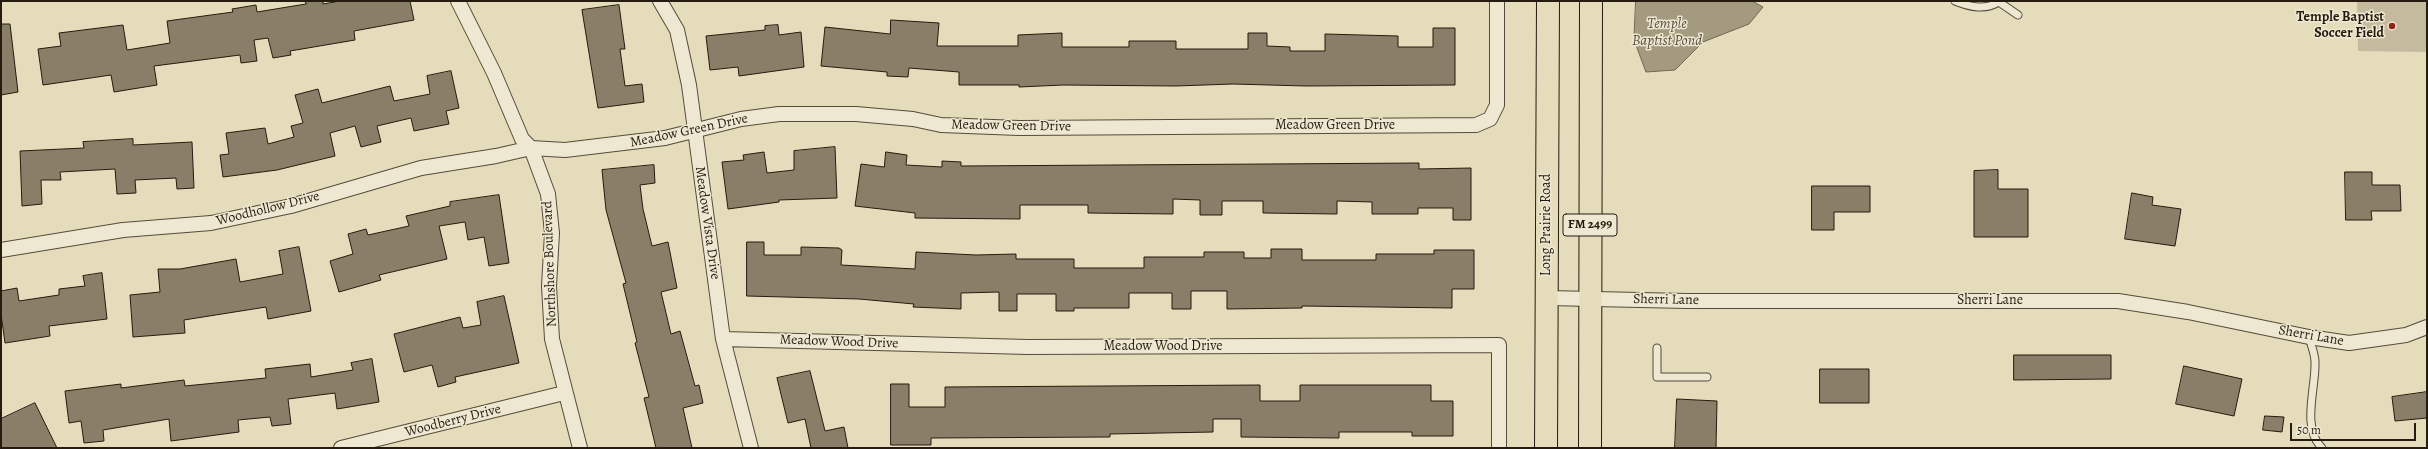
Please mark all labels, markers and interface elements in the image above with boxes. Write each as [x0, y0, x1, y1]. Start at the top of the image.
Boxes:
place label: Temple Baptist Soccer Field [2296, 10, 2384, 42]
water label: Temple Baptist Pond [1632, 15, 1702, 50]
marker: Temple Baptist Soccer Field [2387, 21, 2397, 31]
street label: Meadow Green Drive [629, 110, 749, 152]
street label: Meadow Green Drive [951, 117, 1071, 135]
street label: Meadow Green Drive [1275, 118, 1395, 134]
street label: Meadow Vista Drive [691, 165, 723, 281]
street label: Long Prairie Road [1539, 174, 1555, 276]
street label: Woodhollow Drive [215, 188, 321, 230]
street label: Northshore Boulevard [539, 201, 561, 327]
road number: FM 2499 [1563, 214, 1617, 236]
street label: Sherri Lane [1633, 291, 1699, 309]
street label: Sherri Lane [1957, 293, 2023, 309]
street label: Sherri Lane [2277, 322, 2345, 350]
street label: Meadow Wood Drive [779, 332, 899, 352]
street label: Meadow Wood Drive [1104, 339, 1222, 355]
street label: Woodberry Drive [403, 401, 503, 441]
scale bar [2292, 415, 2418, 441]
text: 50 m [2297, 422, 2321, 438]

